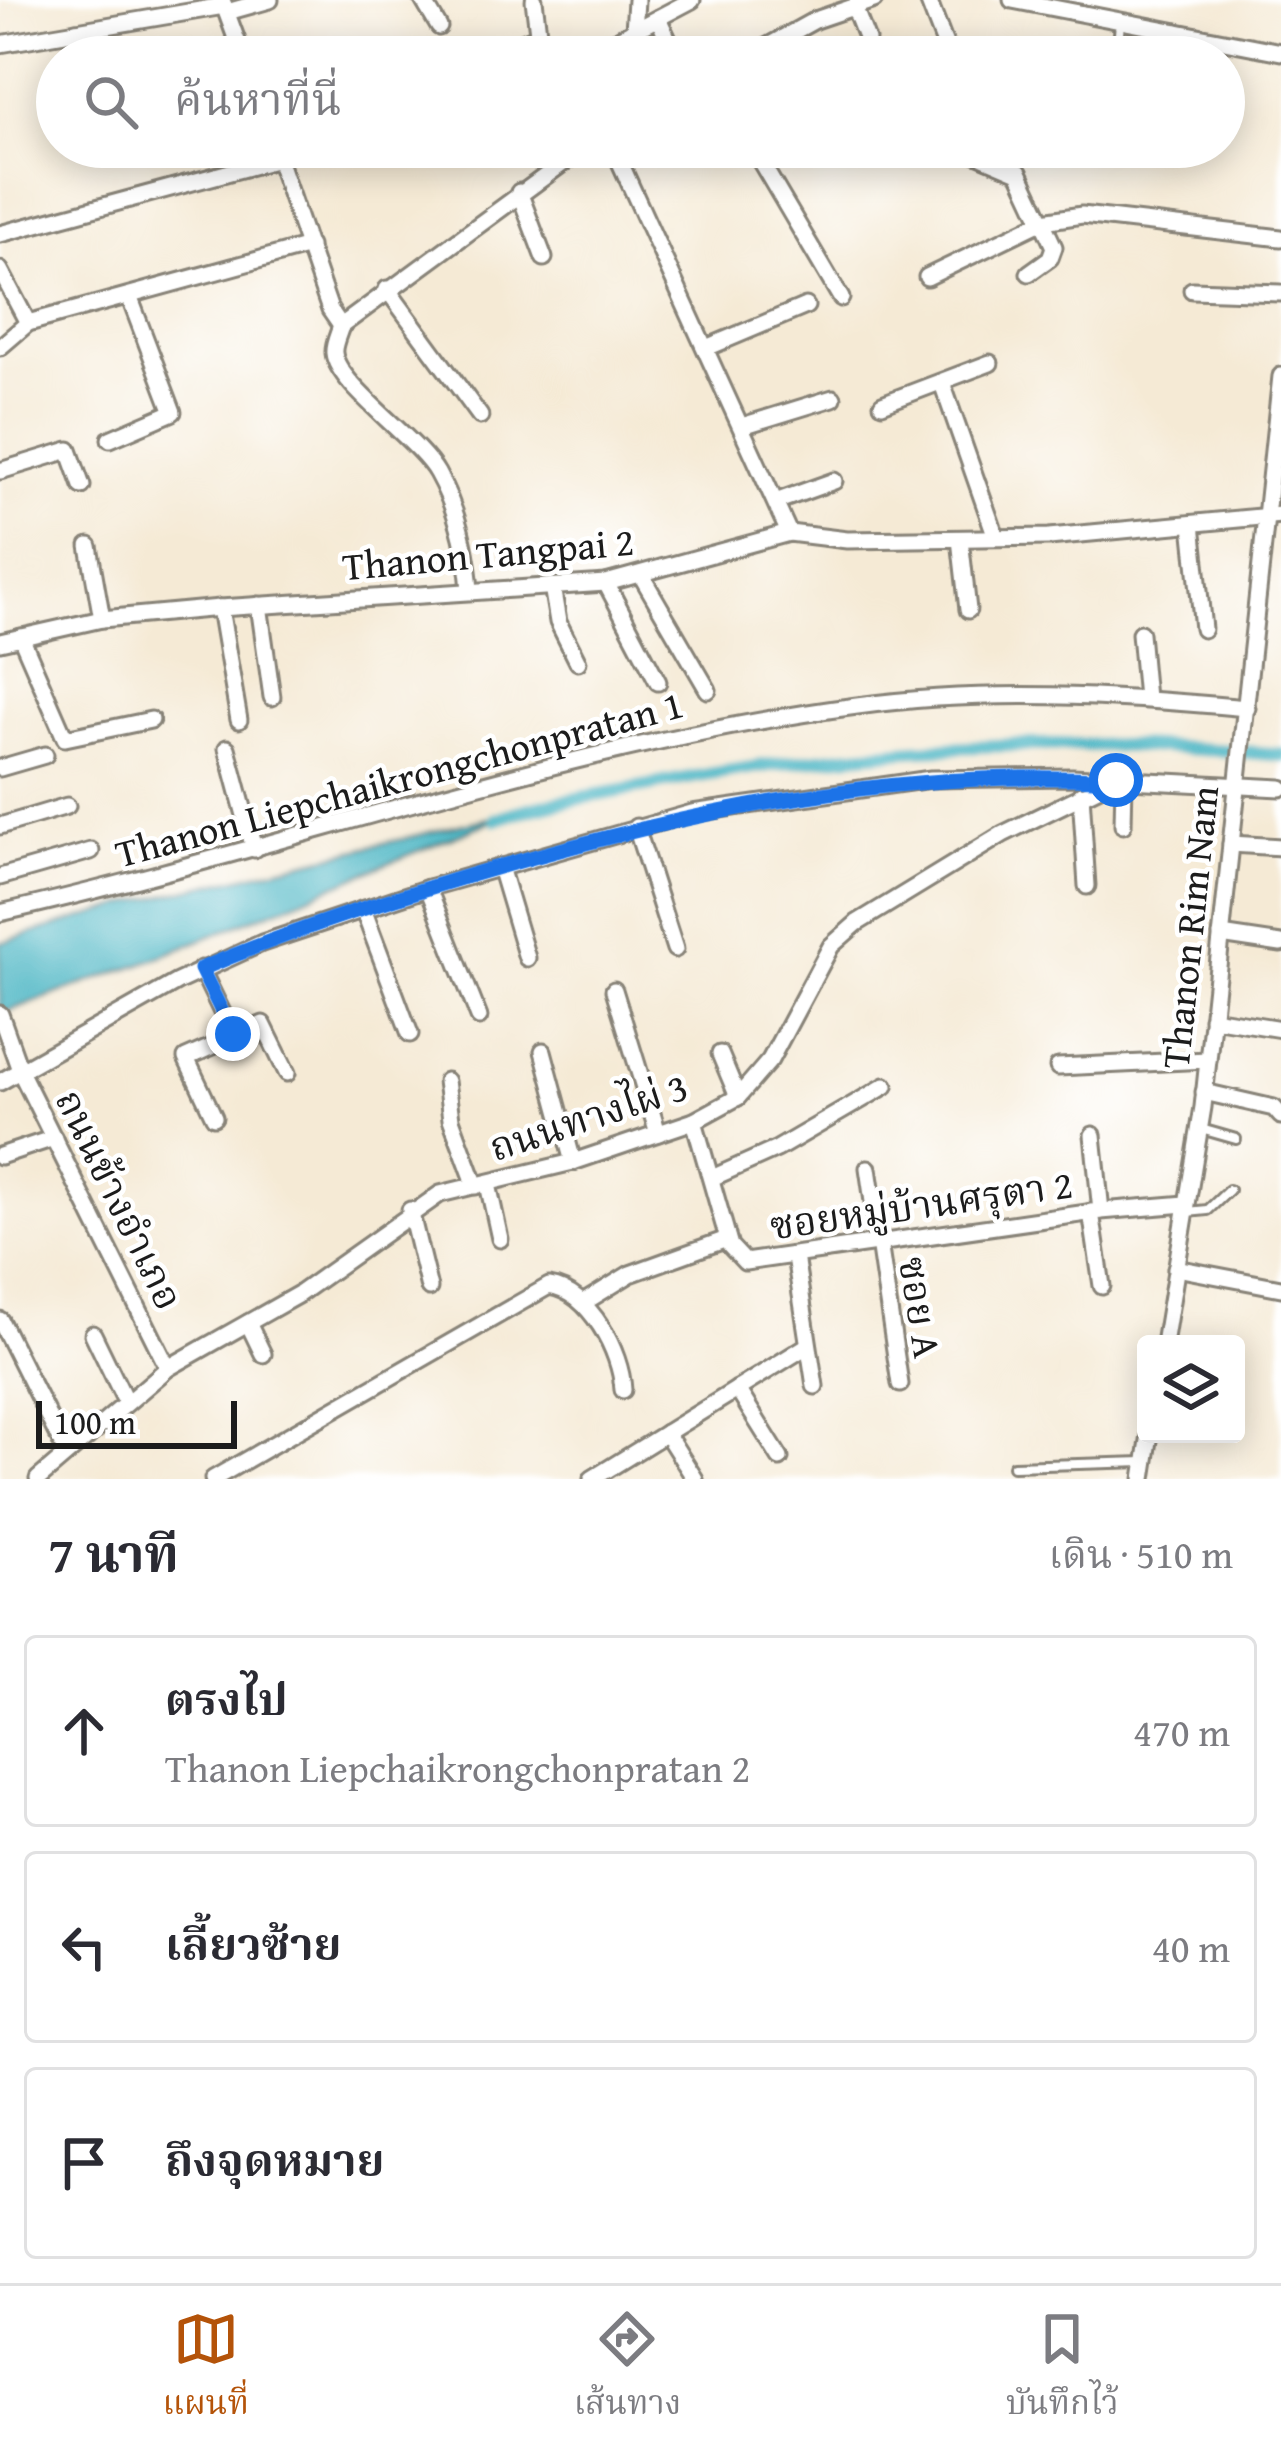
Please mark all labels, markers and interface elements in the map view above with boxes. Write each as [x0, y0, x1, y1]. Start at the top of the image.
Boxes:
search box [36, 36, 1245, 168]
text: ค้นหาที่นี่ [174, 66, 342, 131]
icon: search [78, 69, 144, 135]
street label: Thanon Tangpai 2 [340, 512, 636, 594]
street label: Thanon Liepchaikrongchonpratan 1 [109, 675, 689, 881]
route start [1089, 753, 1143, 807]
street label: Thanon Rim Nam [1146, 783, 1232, 1071]
route end [206, 1007, 260, 1061]
street label: ถนนทางไผ่ 3 [481, 1057, 695, 1175]
street label: ถนนข้างอำเภอ [42, 1079, 198, 1319]
street label: ซอยหมู่บ้านศรุตา 2 [766, 1155, 1076, 1253]
street label: ซอย A [885, 1252, 957, 1362]
map controls [1137, 1335, 1245, 1443]
button: layers [1137, 1335, 1245, 1443]
scale bar [36, 1395, 237, 1448]
text: 100 m [54, 1398, 136, 1446]
text: 7 นาที [48, 1516, 179, 1591]
text: เดิน · 510 m [1049, 1525, 1233, 1582]
text: ตรงไป [165, 1666, 288, 1731]
icon: ahead [51, 1698, 117, 1764]
text: 470 m [1133, 1703, 1230, 1760]
text: Thanon Liepchaikrongchonpratan 2 [165, 1739, 750, 1796]
text: เลี้ยวซ้าย [165, 1911, 341, 1976]
icon: left [51, 1914, 117, 1980]
text: 40 m [1152, 1919, 1230, 1976]
text: ถึงจุดหมาย [165, 2127, 385, 2192]
icon: arrive [51, 2130, 117, 2196]
tab: แผนที่ [162, 2306, 249, 2432]
tab: เส้นทาง [574, 2306, 681, 2432]
tab: บันทึกไว้ [1006, 2306, 1119, 2432]

